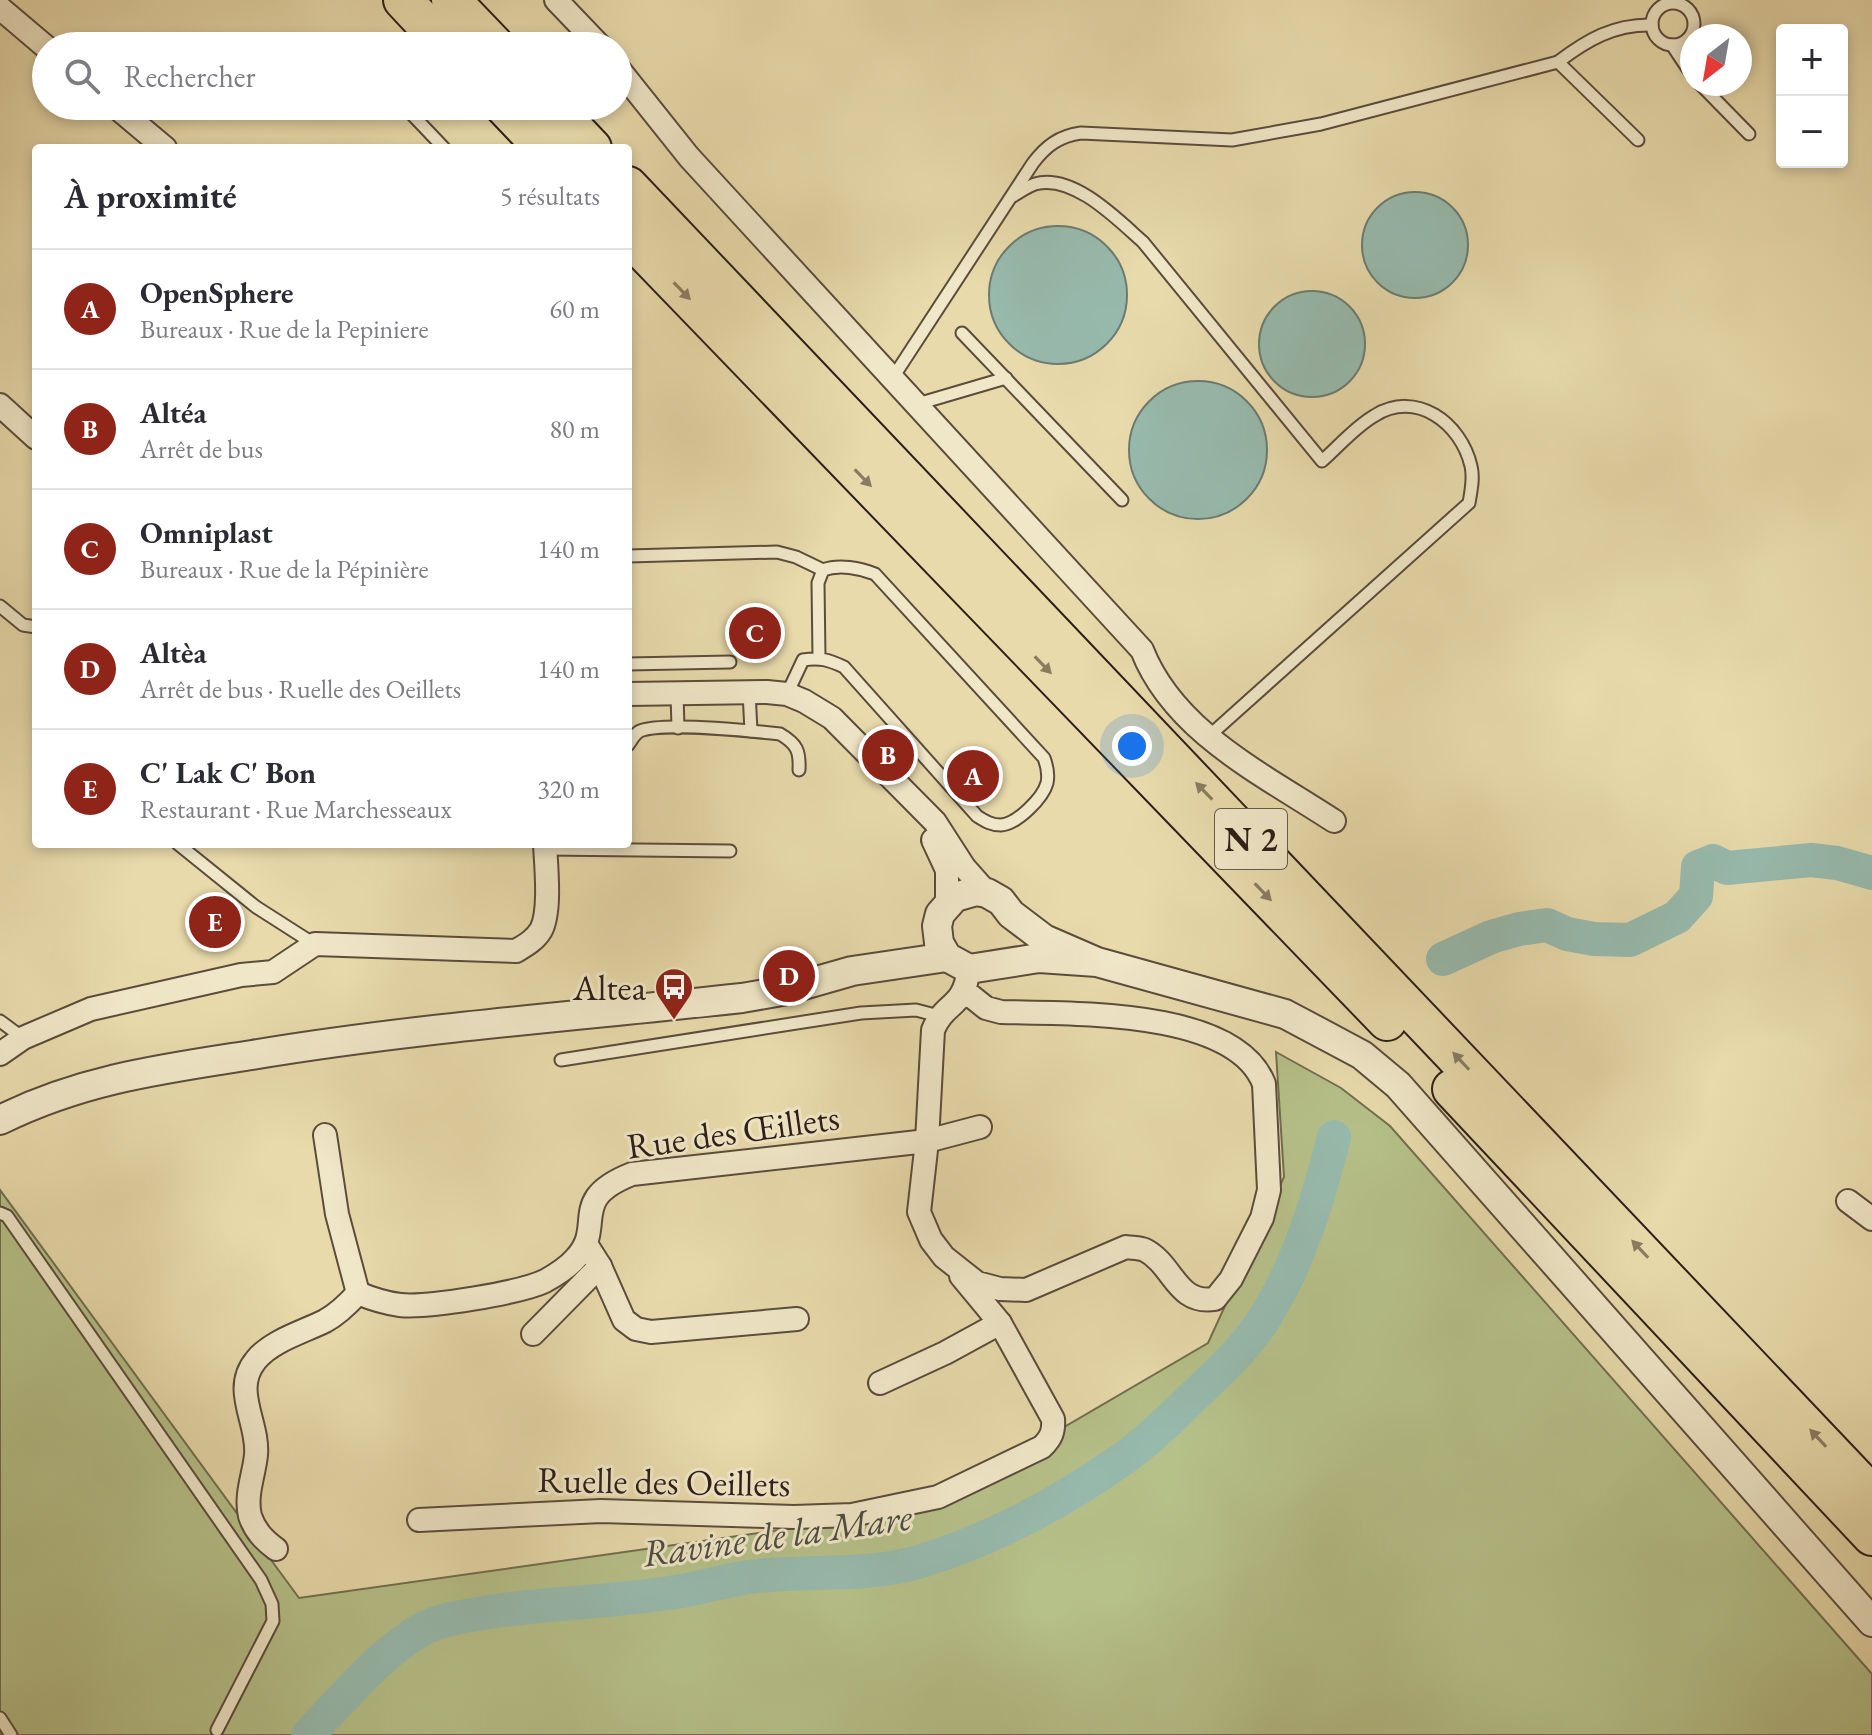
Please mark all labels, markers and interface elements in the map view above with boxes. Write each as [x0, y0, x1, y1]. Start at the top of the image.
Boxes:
north arrow [1680, 24, 1752, 96]
map controls [1776, 24, 1848, 168]
button: + [1776, 24, 1848, 96]
search box [32, 32, 632, 120]
icon: search [60, 54, 104, 98]
text: Rechercher [124, 57, 256, 96]
button: − [1776, 96, 1848, 168]
text: À proximité [64, 174, 237, 218]
text: 5 résultats [500, 179, 600, 213]
text: OpenSphere [140, 273, 294, 312]
one-way arrow [672, 281, 691, 300]
text: A [81, 292, 99, 326]
text: 60 m [550, 292, 600, 326]
text: Bureaux · Rue de la Pepiniere [140, 312, 429, 346]
text: Altéa [140, 393, 207, 432]
text: B [82, 412, 98, 446]
text: 80 m [550, 412, 600, 446]
text: Arrêt de bus [140, 432, 263, 466]
one-way arrow [853, 468, 872, 487]
text: Omniplast [140, 513, 273, 552]
text: C [81, 532, 99, 566]
text: 140 m [537, 532, 600, 566]
text: Bureaux · Rue de la Pépinière [140, 552, 429, 586]
pin: C [729, 603, 781, 663]
text: Altèa [140, 633, 207, 672]
text: D [80, 652, 100, 686]
text: 140 m [537, 652, 600, 686]
one-way arrow [1034, 655, 1052, 674]
text: Arrêt de bus · Ruelle des Oeillets [140, 672, 461, 706]
pin: B [862, 725, 914, 785]
your location [1112, 726, 1152, 766]
pin: A [947, 746, 999, 806]
text: C' Lak C' Bon [140, 753, 316, 792]
text: E [83, 772, 97, 806]
text: 320 m [537, 772, 600, 806]
one-way arrow [1196, 782, 1214, 801]
text: Restaurant · Rue Marchesseaux [140, 792, 452, 826]
road number: N 2 [1215, 809, 1287, 869]
one-way arrow [1253, 882, 1272, 901]
pin: E [189, 892, 241, 952]
pin: D [763, 946, 815, 1006]
place label: Altea [572, 964, 647, 1011]
bus stop icon: Altea [653, 966, 695, 1021]
one-way arrow [1452, 1051, 1470, 1070]
street label: Rue des Œillets [624, 1093, 842, 1170]
one-way arrow [1631, 1240, 1649, 1259]
one-way arrow [1810, 1429, 1828, 1448]
street label: Ruelle des Oeillets [537, 1456, 791, 1507]
water label: Ravine de la Mare [639, 1491, 916, 1578]

